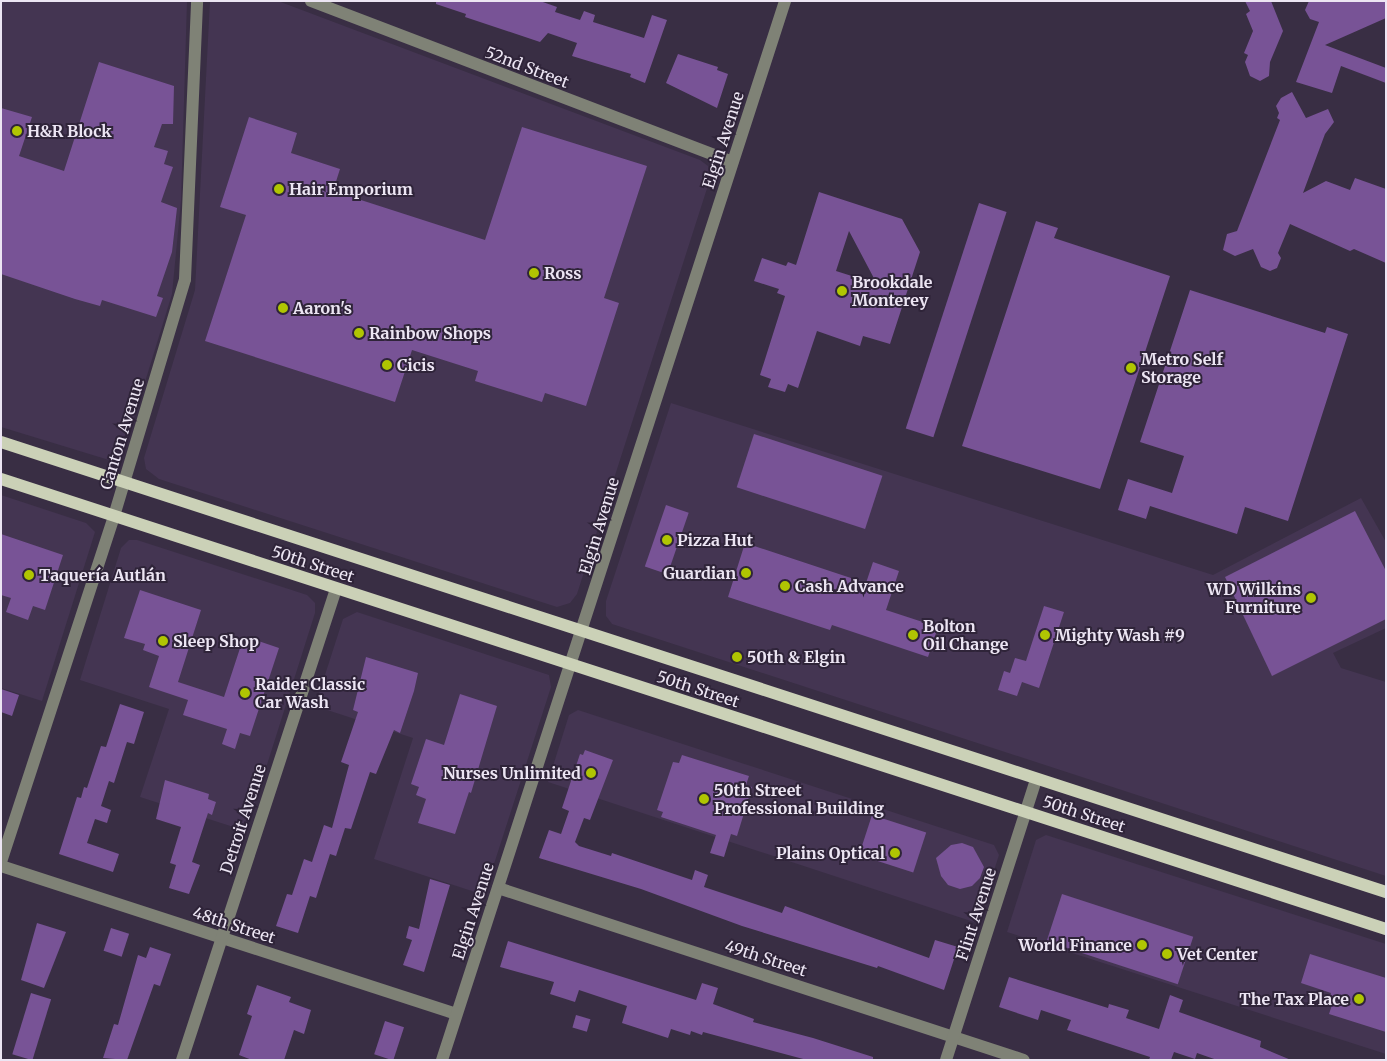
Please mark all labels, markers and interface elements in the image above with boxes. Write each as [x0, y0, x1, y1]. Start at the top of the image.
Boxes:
street label: 52nd Street [483, 42, 571, 92]
street label: Elgin Avenue [698, 89, 748, 191]
place label: H&R Block [27, 121, 112, 141]
marker: H&R Block [11, 125, 23, 137]
place label: Hair Emporium [289, 179, 413, 199]
marker: Hair Emporium [273, 183, 285, 195]
place label: Ross [544, 263, 581, 283]
marker: Ross [528, 267, 540, 279]
place label: Brookdale Monterey [852, 272, 932, 310]
marker: Brookdale Monterey [836, 285, 848, 297]
place label: Aaron's [293, 298, 352, 318]
marker: Aaron's [277, 302, 289, 314]
place label: Rainbow Shops [369, 323, 491, 343]
marker: Rainbow Shops [353, 327, 365, 339]
place label: Metro Self Storage [1141, 349, 1223, 387]
place label: Cicis [397, 355, 435, 375]
marker: Cicis [381, 359, 393, 371]
marker: Metro Self Storage [1125, 362, 1137, 374]
street label: Canton Avenue [96, 376, 148, 492]
street label: Elgin Avenue [575, 475, 623, 577]
place label: Pizza Hut [677, 530, 753, 550]
marker: Pizza Hut [661, 534, 673, 546]
street label: 50th Street [269, 542, 357, 586]
place label: Guardian [663, 563, 736, 583]
place label: Taquería Autlán [39, 565, 166, 585]
marker: Guardian [740, 567, 752, 579]
marker: Taquería Autlán [23, 569, 35, 581]
place label: Cash Advance [795, 576, 904, 596]
place label: WD Wilkins Furniture [1207, 579, 1301, 617]
marker: Cash Advance [779, 580, 791, 592]
marker: WD Wilkins Furniture [1305, 592, 1317, 604]
place label: Bolton Oil Change [923, 616, 1008, 654]
place label: Mighty Wash #9 [1055, 625, 1185, 645]
marker: Bolton Oil Change [907, 629, 919, 641]
marker: Mighty Wash #9 [1039, 629, 1051, 641]
place label: Sleep Shop [173, 631, 259, 651]
marker: Sleep Shop [157, 635, 169, 647]
place label: 50th & Elgin [747, 647, 846, 667]
marker: 50th & Elgin [731, 651, 743, 663]
street label: 50th Street [654, 667, 742, 711]
place label: Raider Classic Car Wash [255, 674, 365, 712]
marker: Raider Classic Car Wash [239, 687, 251, 699]
street label: Detroit Avenue [216, 762, 270, 876]
place label: Nurses Unlimited [443, 763, 581, 783]
marker: Nurses Unlimited [585, 767, 597, 779]
place label: 50th Street Professional Building [714, 780, 884, 818]
street label: 50th Street [1040, 792, 1128, 836]
marker: 50th Street Professional Building [698, 793, 710, 805]
place label: Plains Optical [776, 843, 885, 863]
marker: Plains Optical [889, 847, 901, 859]
street label: Elgin Avenue [448, 860, 498, 962]
street label: Flint Avenue [952, 865, 1000, 963]
street label: 48th Street [190, 903, 278, 947]
place label: World Finance [1018, 935, 1132, 955]
street label: 49th Street [723, 936, 809, 980]
marker: World Finance [1136, 939, 1148, 951]
place label: Vet Center [1177, 944, 1258, 964]
marker: Vet Center [1161, 948, 1173, 960]
place label: The Tax Place [1239, 989, 1349, 1009]
marker: The Tax Place [1353, 993, 1365, 1005]

